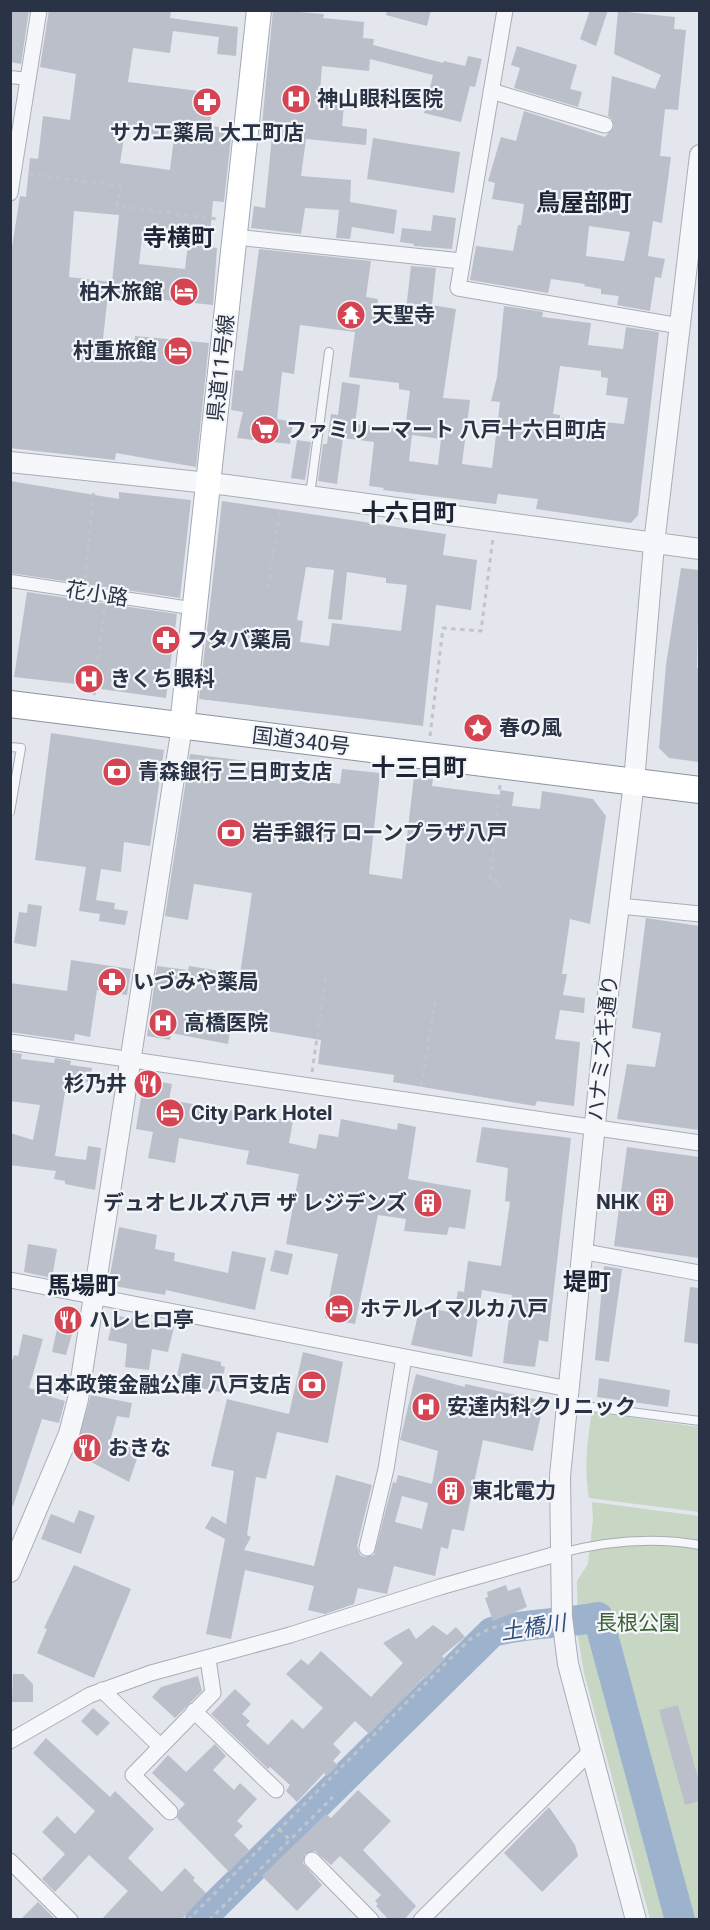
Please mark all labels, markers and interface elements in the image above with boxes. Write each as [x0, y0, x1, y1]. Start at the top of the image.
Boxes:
hospital icon: 神山眼科医院 [280, 83, 312, 115]
pharmacy icon: サカエ薬局 大工町店 [191, 86, 223, 118]
place label: 神山眼科医院 [317, 87, 443, 111]
place label: サカエ薬局 大工町店 [110, 121, 304, 145]
district label: 鳥屋部町 [536, 189, 632, 217]
district label: 寺横町 [143, 224, 215, 252]
hotel icon: 柏木旅館 [168, 276, 200, 308]
place label: 柏木旅館 [79, 280, 163, 304]
temple icon: 天聖寺 [335, 299, 367, 331]
place label: 天聖寺 [372, 303, 435, 327]
street label: 県道11号線 [203, 313, 239, 423]
hotel icon: 村重旅館 [162, 335, 194, 367]
place label: 村重旅館 [73, 339, 157, 363]
supermarket icon: ファミリーマート 八戸十六日町店 [249, 414, 281, 446]
place label: ファミリーマート 八戸十六日町店 [286, 418, 606, 442]
district label: 十六日町 [361, 499, 457, 527]
street label: 花小路 [64, 577, 130, 611]
pharmacy icon: フタバ薬局 [150, 624, 182, 656]
place label: フタバ薬局 [187, 628, 292, 652]
hospital icon: きくち眼科 [73, 663, 105, 695]
place label: きくち眼科 [110, 667, 215, 691]
place icon: 春の風 [462, 712, 494, 744]
place label: 春の風 [499, 716, 562, 740]
street label: 国道340号 [251, 723, 351, 759]
district label: 十三日町 [371, 754, 467, 782]
bank icon: 青森銀行 三日町支店 [101, 756, 133, 788]
place label: 青森銀行 三日町支店 [138, 760, 332, 784]
bank icon: 岩手銀行 ローンプラザ八戸 [215, 817, 247, 849]
place label: 岩手銀行 ローンプラザ八戸 [252, 821, 508, 845]
pharmacy icon: いづみや薬局 [96, 966, 128, 998]
place label: いづみや薬局 [133, 970, 259, 994]
street label: ハナミズキ通り [583, 974, 623, 1122]
hospital icon: 高橋医院 [147, 1007, 179, 1039]
place label: 高橋医院 [184, 1011, 268, 1035]
restaurant icon: 杉乃井 [132, 1068, 164, 1100]
place label: 杉乃井 [64, 1072, 127, 1096]
hotel icon: City Park Hotel [154, 1097, 186, 1129]
place label: City Park Hotel [191, 1101, 333, 1125]
building icon: NHK [644, 1186, 676, 1218]
building icon: デュオヒルズ八戸 ザ レジデンズ [412, 1187, 444, 1219]
place label: NHK [596, 1190, 640, 1214]
place label: デュオヒルズ八戸 ザ レジデンズ [103, 1191, 407, 1215]
district label: 堤町 [563, 1268, 611, 1296]
district label: 馬場町 [47, 1272, 119, 1300]
hotel icon: ホテルイマルカ八戸 [323, 1293, 355, 1325]
place label: ホテルイマルカ八戸 [360, 1297, 548, 1321]
restaurant icon: ハレヒロ亭 [52, 1304, 84, 1336]
place label: ハレヒロ亭 [89, 1308, 194, 1332]
bank icon: 日本政策金融公庫 八戸支店 [296, 1369, 328, 1401]
place label: 日本政策金融公庫 八戸支店 [34, 1373, 291, 1397]
hospital icon: 安達内科クリニック [410, 1391, 442, 1423]
place label: 安達内科クリニック [447, 1395, 636, 1419]
restaurant icon: おきな [71, 1432, 103, 1464]
place label: おきな [108, 1436, 171, 1460]
building icon: 東北電力 [435, 1475, 467, 1507]
place label: 東北電力 [472, 1479, 556, 1503]
water label: 土橋川 [499, 1610, 570, 1645]
park label: 長根公園 [596, 1611, 680, 1635]

